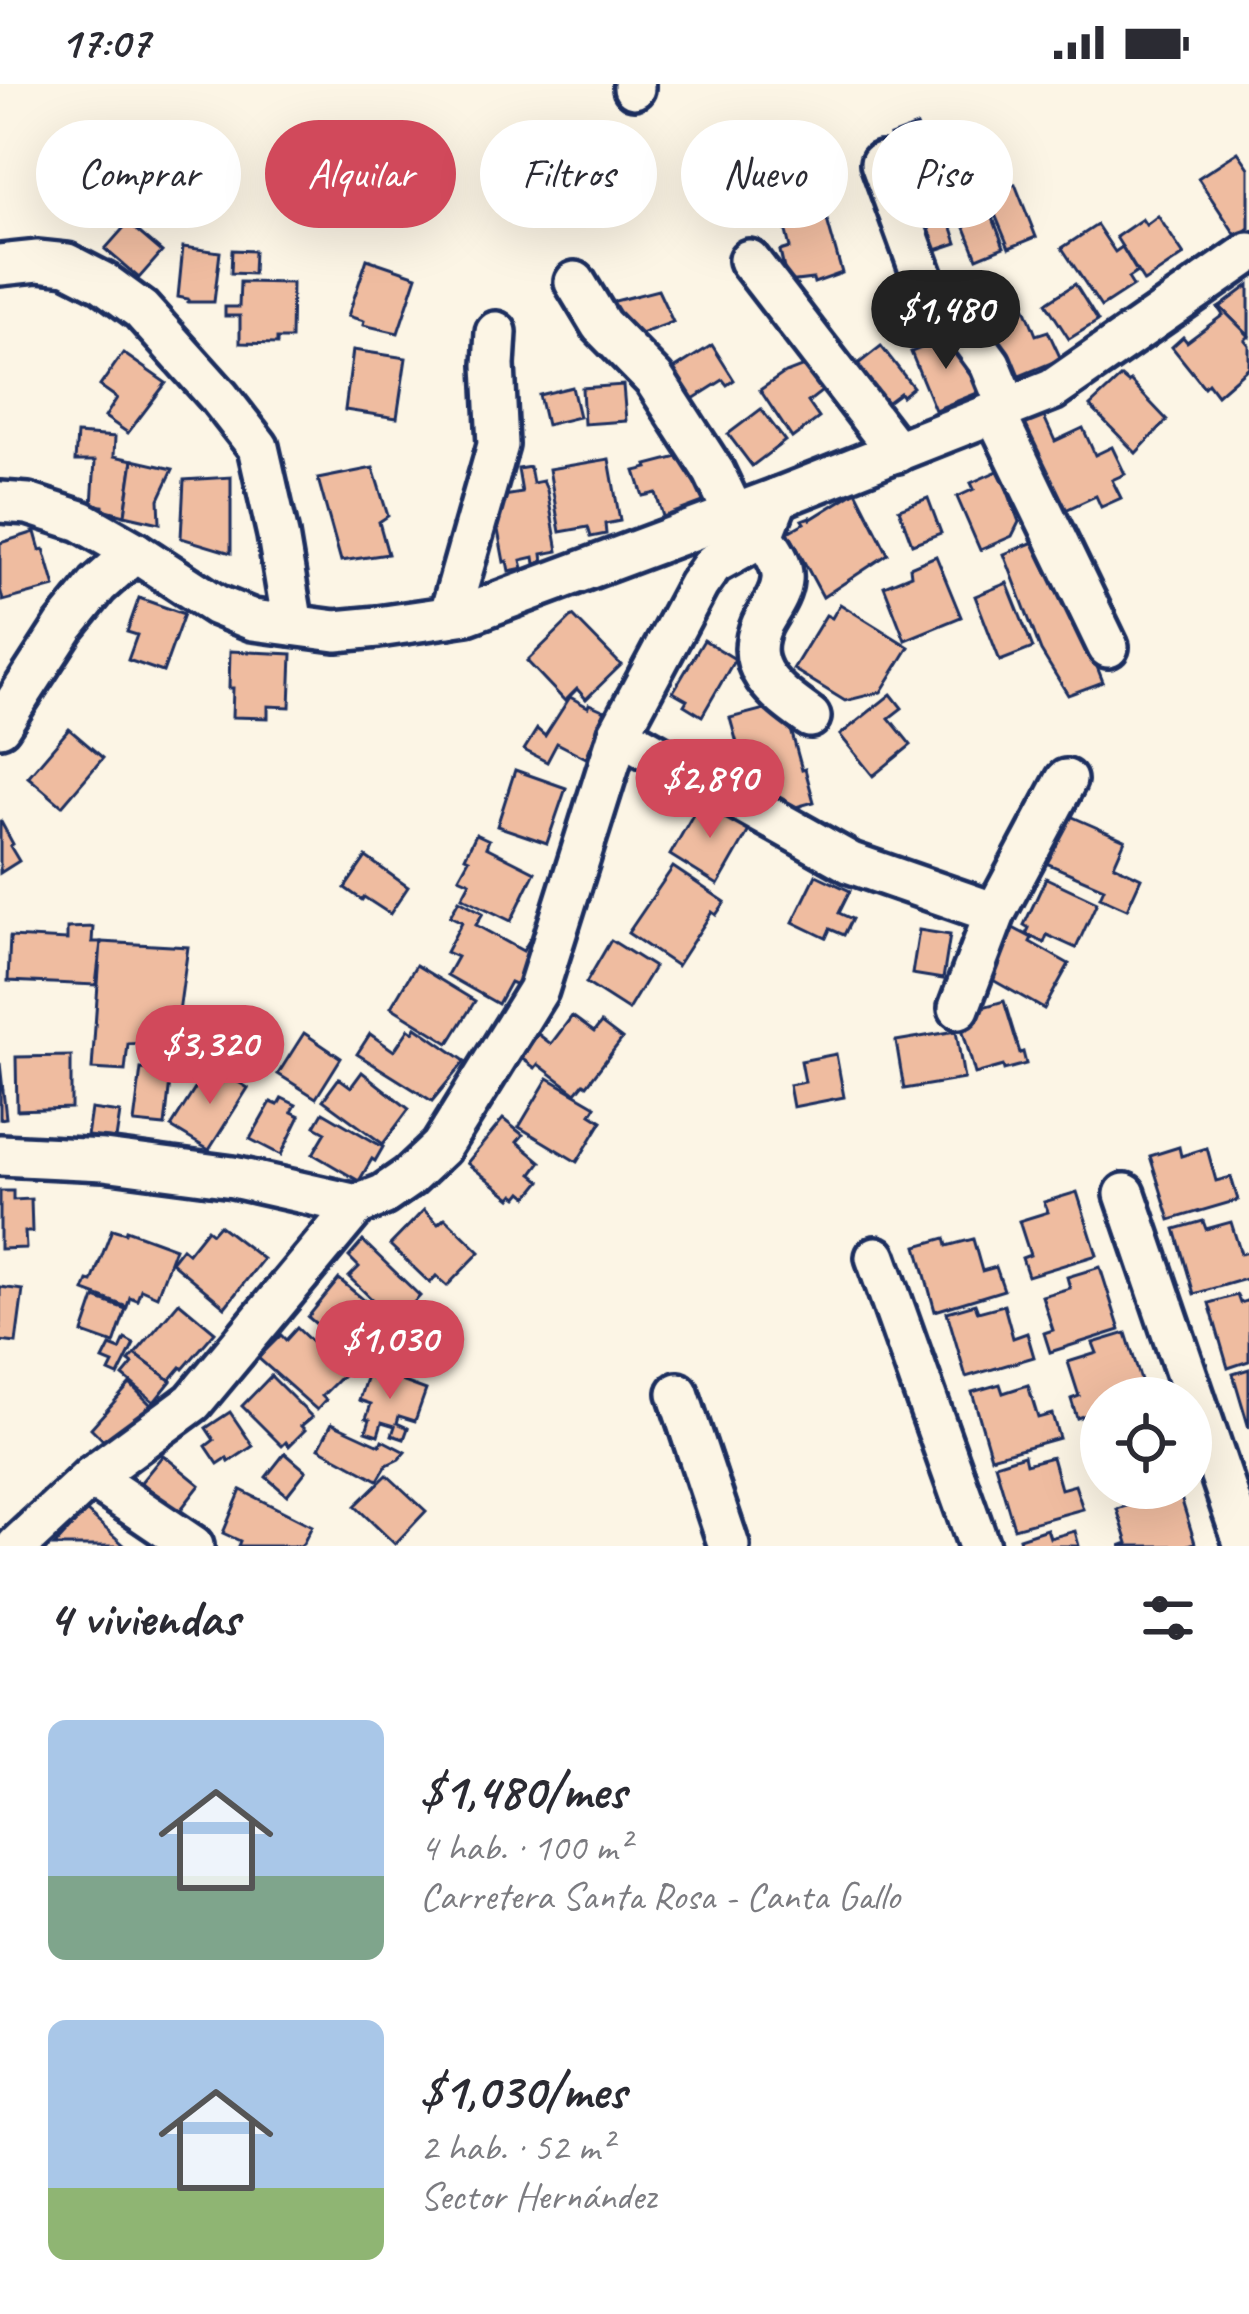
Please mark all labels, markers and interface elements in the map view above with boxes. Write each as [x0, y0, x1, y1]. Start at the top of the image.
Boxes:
text: 17:07 [60, 14, 150, 71]
chip: Comprar [36, 120, 241, 228]
chip: Alquilar [265, 120, 456, 228]
chip: Filtros [480, 120, 657, 228]
chip: Nuevo [681, 120, 848, 228]
chip: Piso [872, 120, 1013, 228]
pin: $1,480 [848, 270, 1044, 372]
text: $1,480 [898, 284, 994, 333]
pin: $2,890 [612, 739, 808, 841]
text: $2,890 [662, 753, 758, 802]
pin: $3,320 [112, 1005, 308, 1107]
text: $3,320 [162, 1019, 258, 1068]
pin: $1,030 [292, 1300, 488, 1402]
text: $1,030 [342, 1314, 438, 1363]
map controls [1080, 1377, 1212, 1509]
button: locate [1080, 1377, 1212, 1509]
icon: filters [1135, 1585, 1201, 1651]
text: 4 viviendas [48, 1586, 239, 1650]
text: $1,480/mes [420, 1759, 626, 1823]
icon: home [144, 1768, 288, 1912]
text: 4 hab. · 100 m² [420, 1823, 629, 1872]
text: Carretera Santa Rosa - Canta Gallo [420, 1872, 900, 1921]
text: $1,030/mes [420, 2059, 626, 2123]
icon: home [144, 2068, 288, 2212]
text: 2 hab. · 52 m² [420, 2123, 612, 2172]
text: Sector Hernández [420, 2172, 656, 2221]

